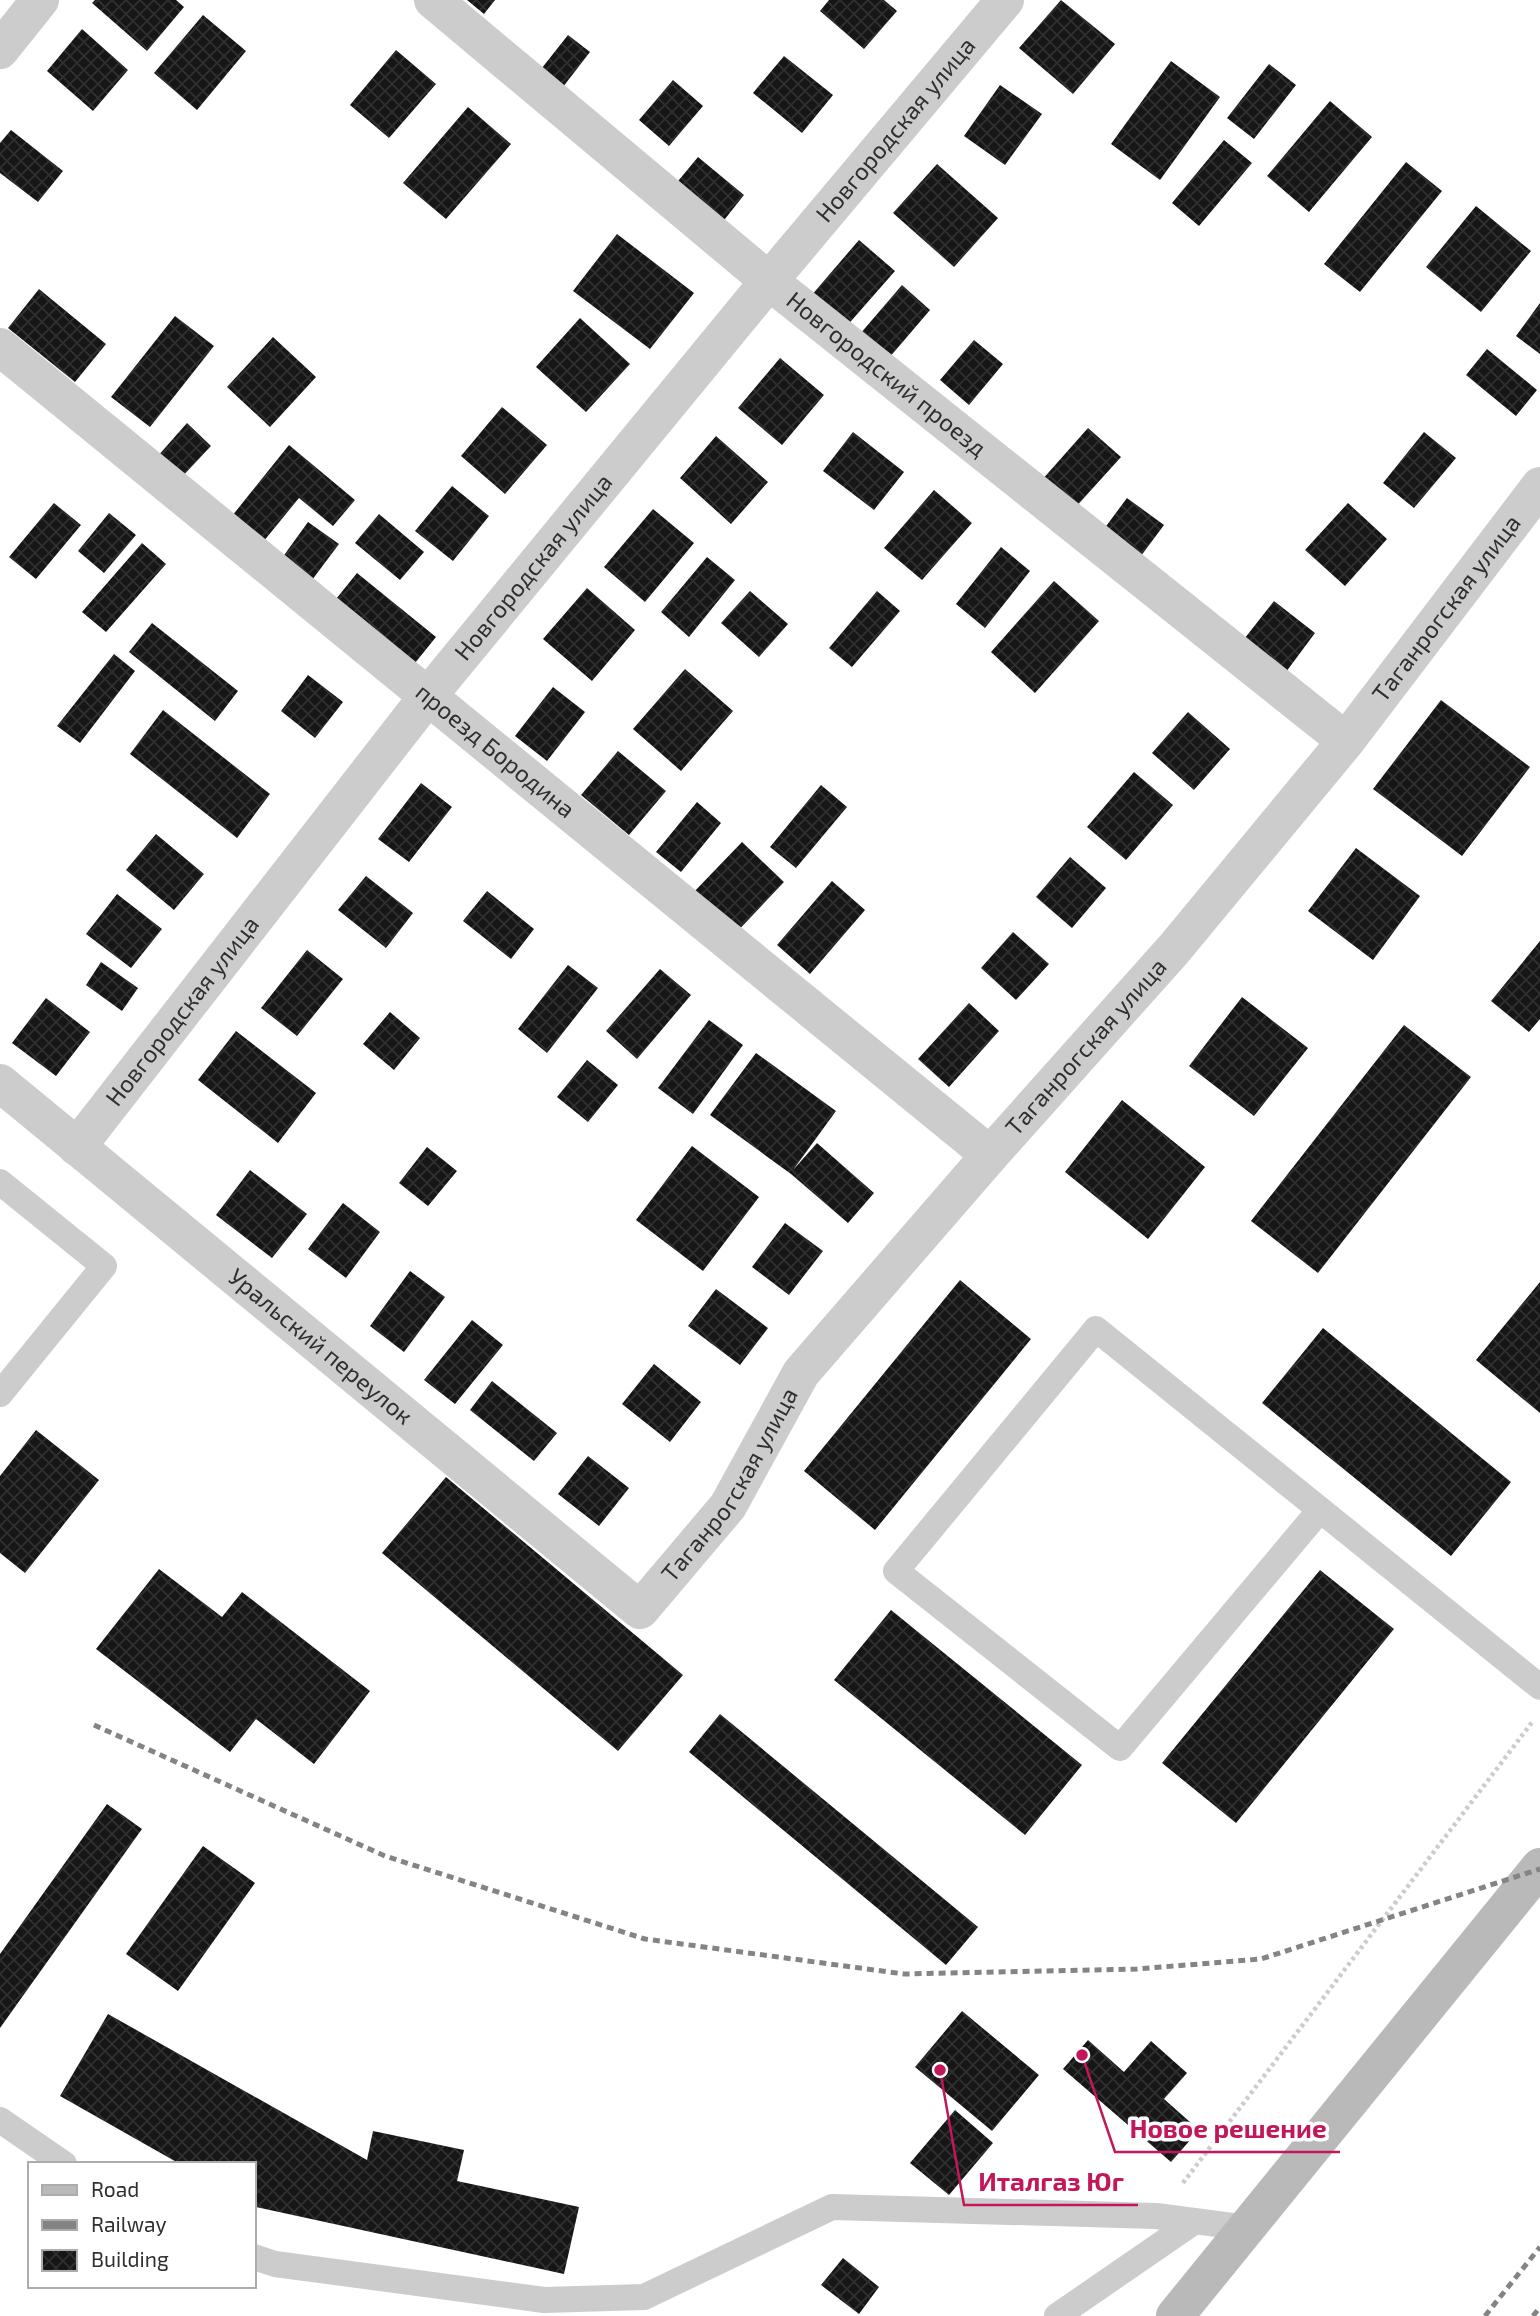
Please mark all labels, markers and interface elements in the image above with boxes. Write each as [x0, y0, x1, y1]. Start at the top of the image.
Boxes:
street label: Новгородская улица [809, 31, 981, 227]
street label: Новгородский проезд [781, 285, 993, 462]
street label: Новгородская улица [448, 467, 618, 665]
street label: Таганрогская улица [1365, 508, 1526, 707]
street label: проезд Бородина [411, 676, 581, 823]
street label: Новгородская улица [99, 910, 264, 1111]
street label: Таганрогская улица [999, 952, 1172, 1141]
street label: Уральский переулок [223, 1261, 419, 1430]
street label: Таганрогская улица [654, 1382, 803, 1587]
callout: Новое решение [1115, 2105, 1340, 2152]
text: Новое решение [1129, 2112, 1327, 2143]
callout: Италгаз Юг [964, 2158, 1138, 2205]
legend [28, 2162, 256, 2288]
text: Италгаз Юг [978, 2165, 1124, 2196]
text: Road [91, 2176, 139, 2201]
text: Railway [91, 2211, 167, 2236]
text: Building [91, 2246, 169, 2271]

